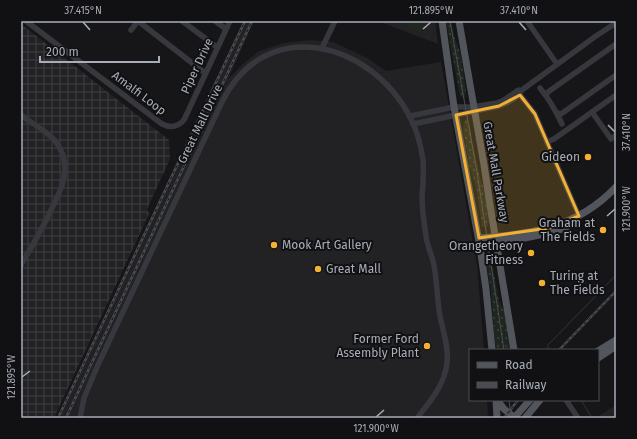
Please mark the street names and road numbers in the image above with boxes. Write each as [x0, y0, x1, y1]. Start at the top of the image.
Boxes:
street label: Piper Drive [178, 36, 216, 96]
street label: Amalfi Loop [109, 68, 169, 118]
street label: Great Mall Drive [175, 82, 225, 166]
street label: Great Mall Parkway [480, 120, 512, 224]

